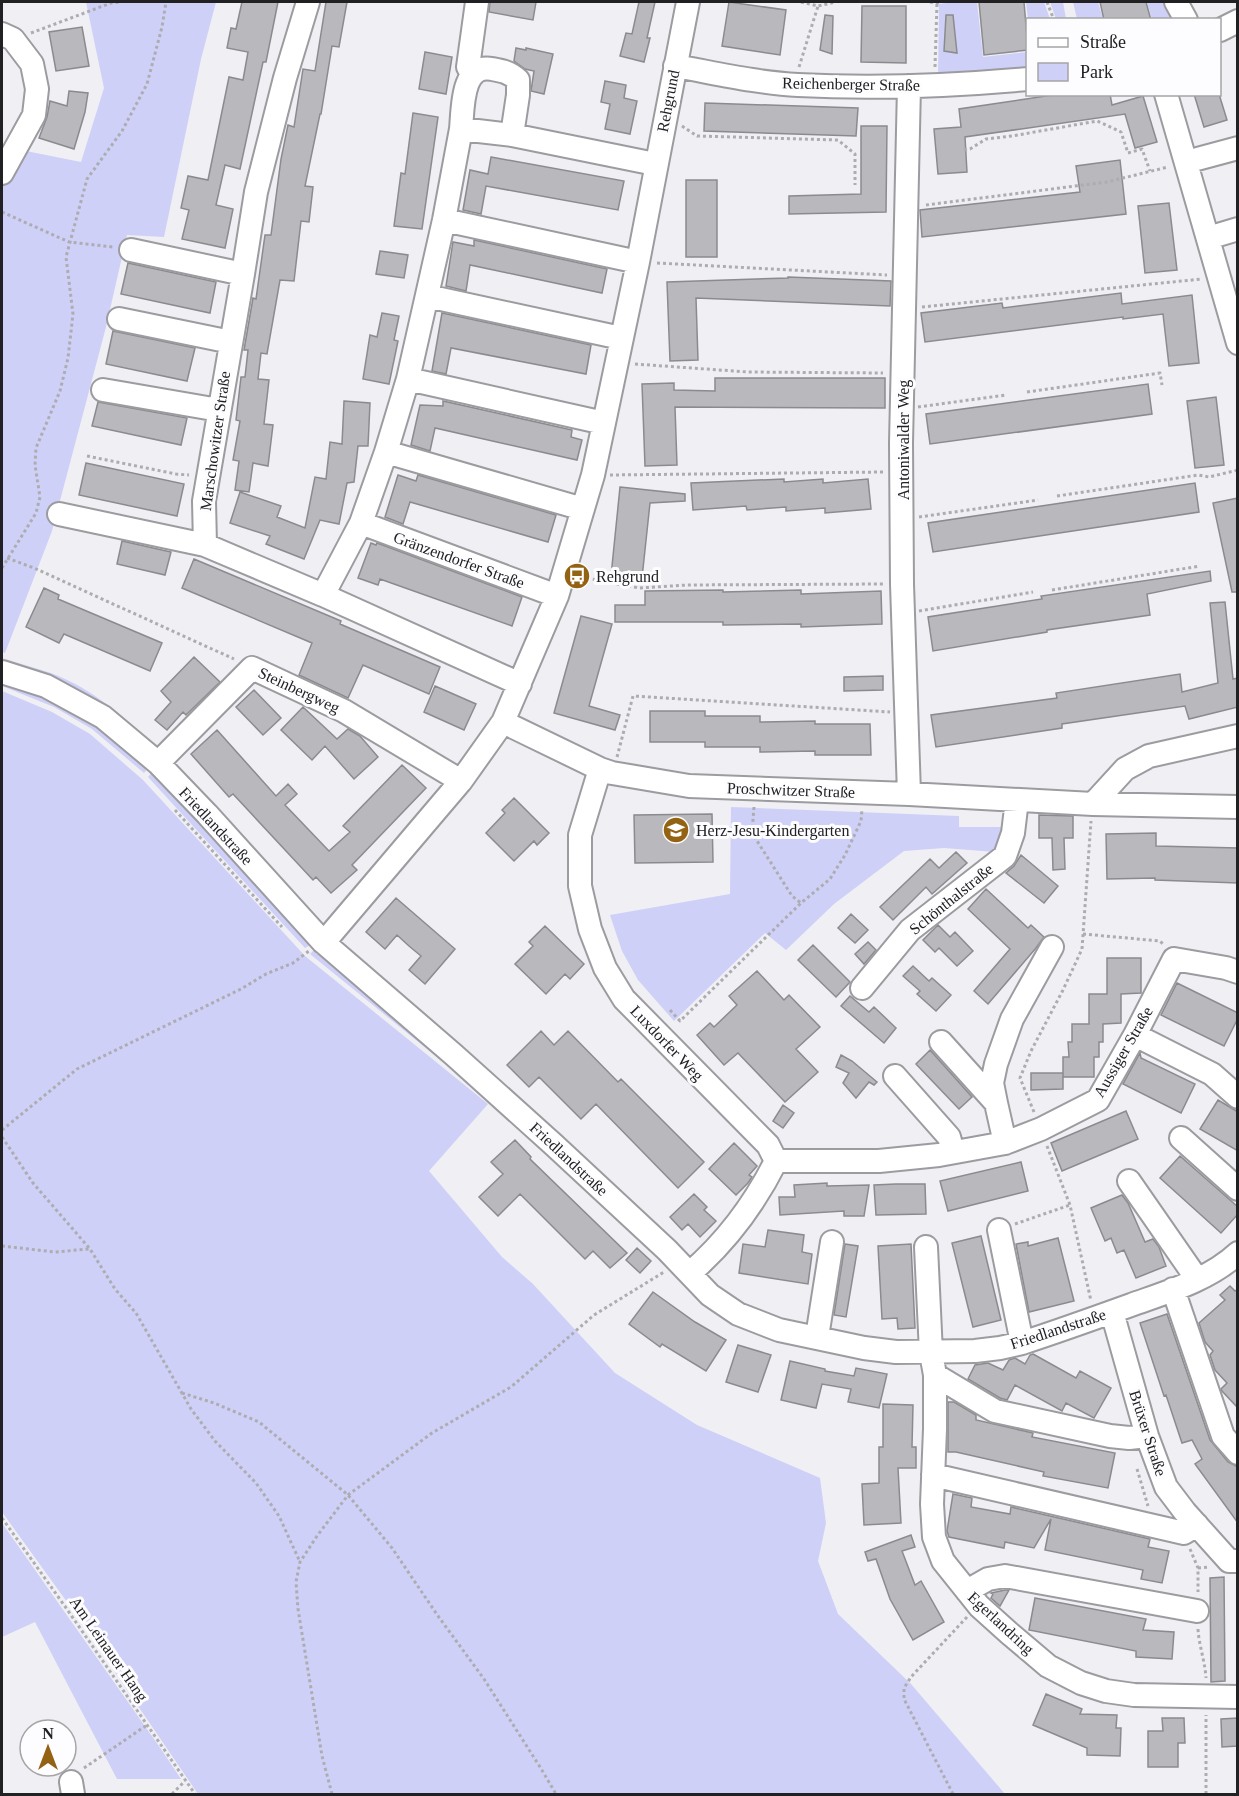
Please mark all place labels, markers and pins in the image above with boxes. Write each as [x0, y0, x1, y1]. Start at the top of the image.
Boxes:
bus stop icon: Rehgrund [562, 561, 592, 591]
place label: Rehgrund [596, 568, 659, 586]
school or university icon: Herz-Jesu-Kindergarten [661, 815, 691, 845]
place label: Herz-Jesu-Kindergarten [696, 822, 849, 840]

